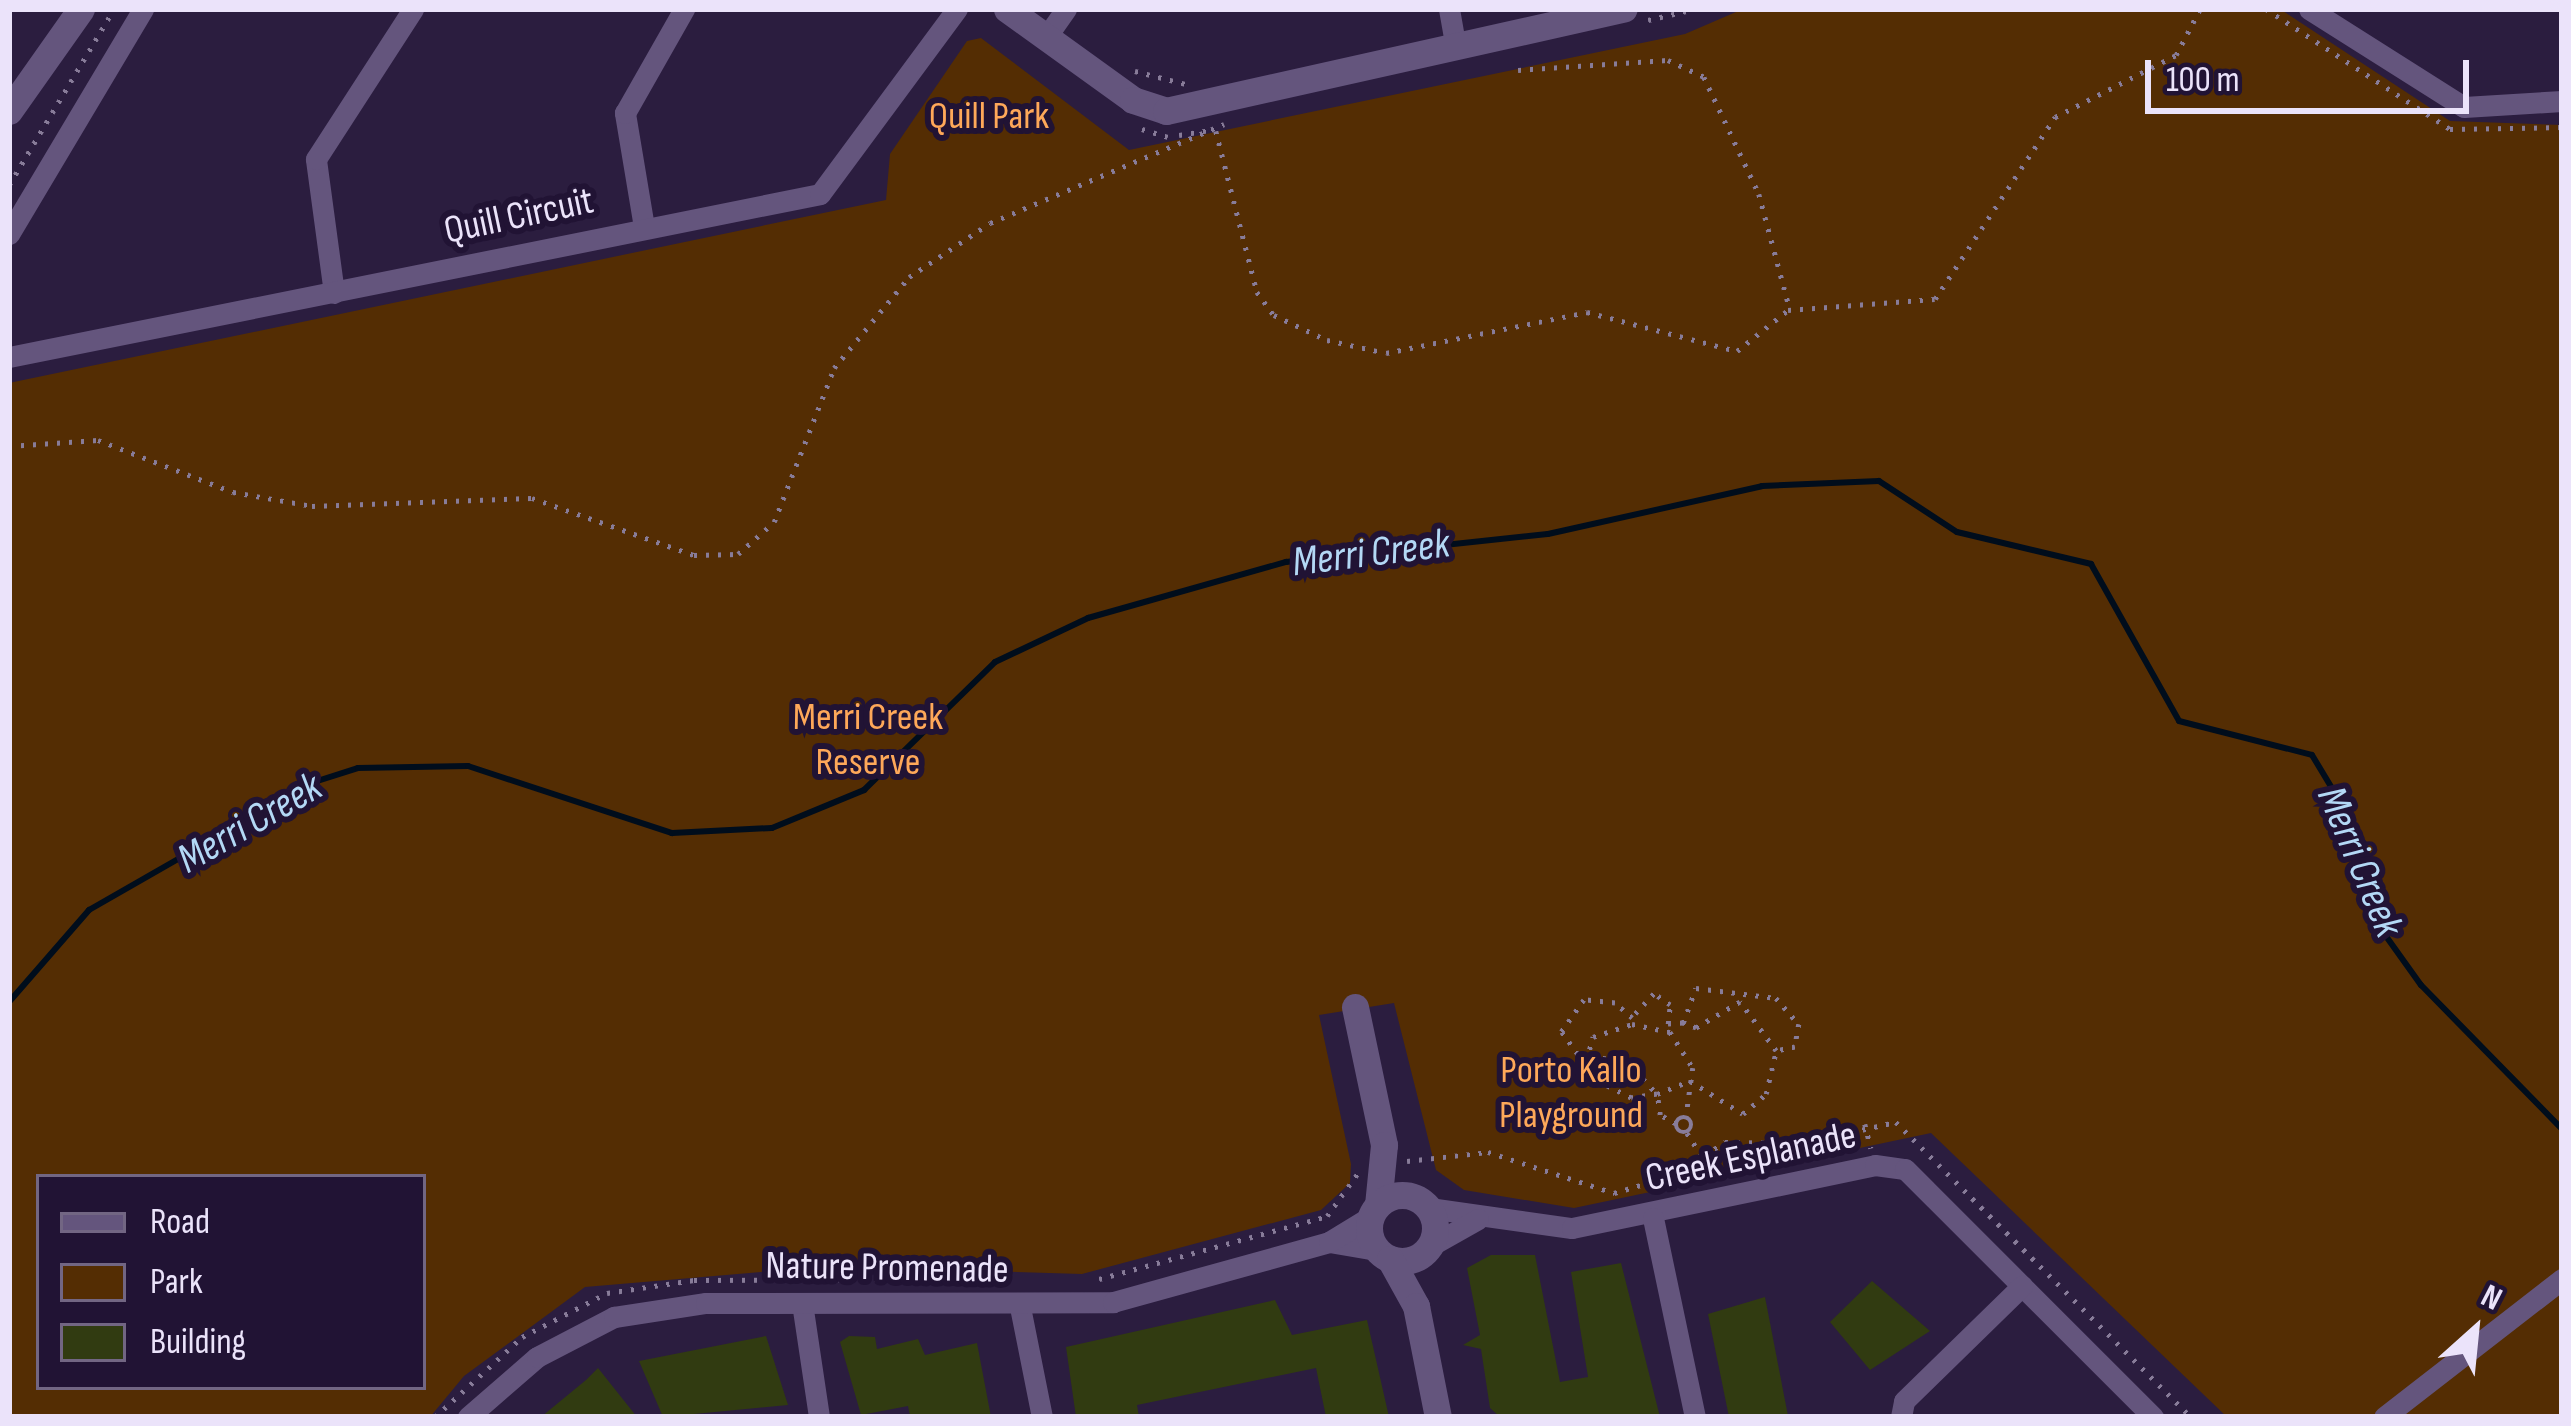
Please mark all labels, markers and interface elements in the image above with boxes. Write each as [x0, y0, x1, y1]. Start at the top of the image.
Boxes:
scale bar [2151, 36, 2475, 110]
text: 100 m [2166, 59, 2240, 102]
park label: Quill Park [929, 94, 1049, 140]
street label: Quill Circuit [440, 178, 598, 256]
water label: Merri Creek [1289, 519, 1453, 589]
park label: Merri Creek Reserve [793, 696, 943, 787]
water label: Merri Creek [169, 763, 331, 885]
water label: Merri Creek [2305, 779, 2413, 945]
park label: Porto Kallo Playground [1499, 1049, 1643, 1140]
street label: Creek Esplanade [1642, 1113, 1860, 1203]
legend [36, 1174, 426, 1390]
text: Road [150, 1201, 210, 1244]
street label: Nature Promenade [765, 1243, 1009, 1295]
text: Park [150, 1261, 203, 1304]
north arrow [2415, 1270, 2535, 1390]
text: N [2474, 1276, 2508, 1320]
text: Building [150, 1321, 246, 1364]

